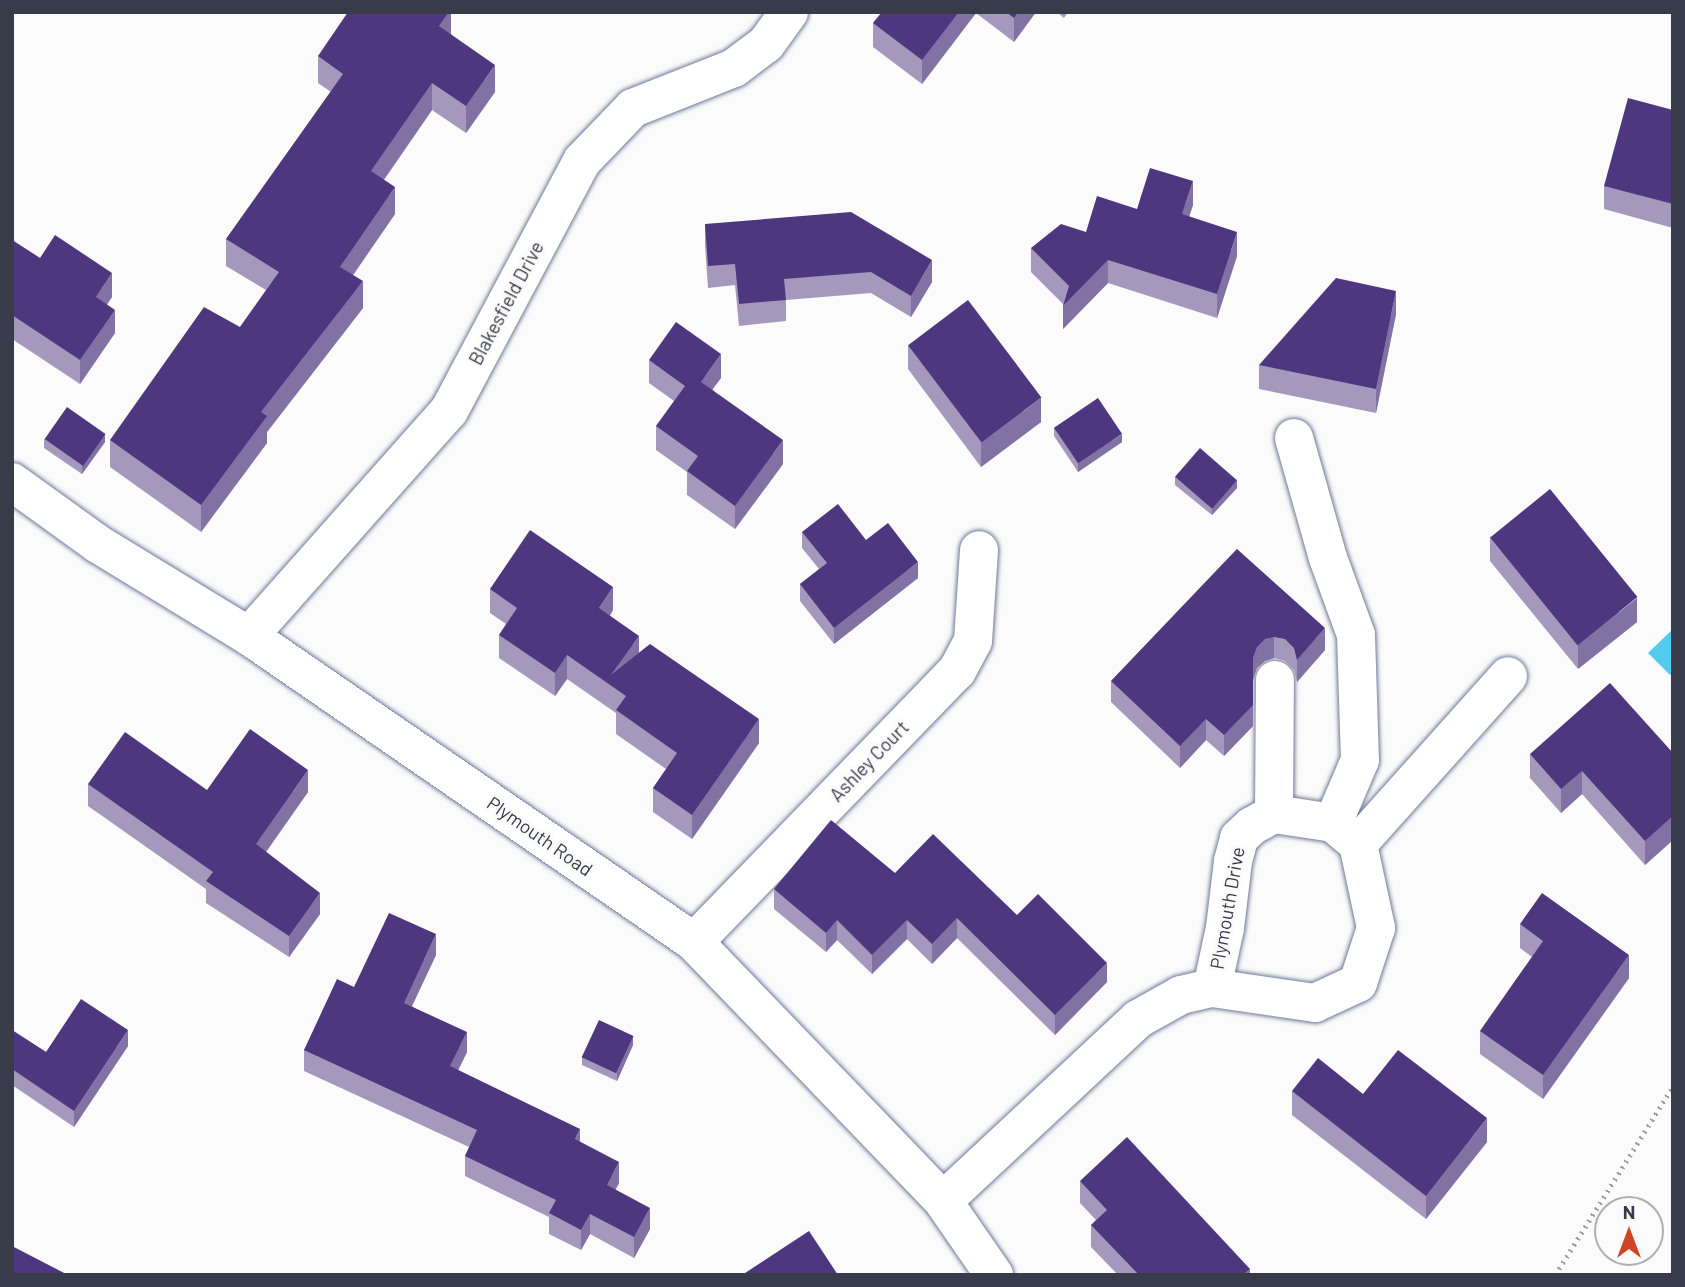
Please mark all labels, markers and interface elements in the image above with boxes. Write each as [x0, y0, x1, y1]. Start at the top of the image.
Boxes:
street label: Blakesfield Drive [464, 237, 548, 369]
street label: Ashley Court [825, 716, 913, 806]
street label: Plymouth Road [483, 791, 597, 881]
street label: Plymouth Drive [1205, 845, 1249, 971]
north arrow [1594, 1196, 1664, 1266]
text: N [1623, 1200, 1635, 1223]

